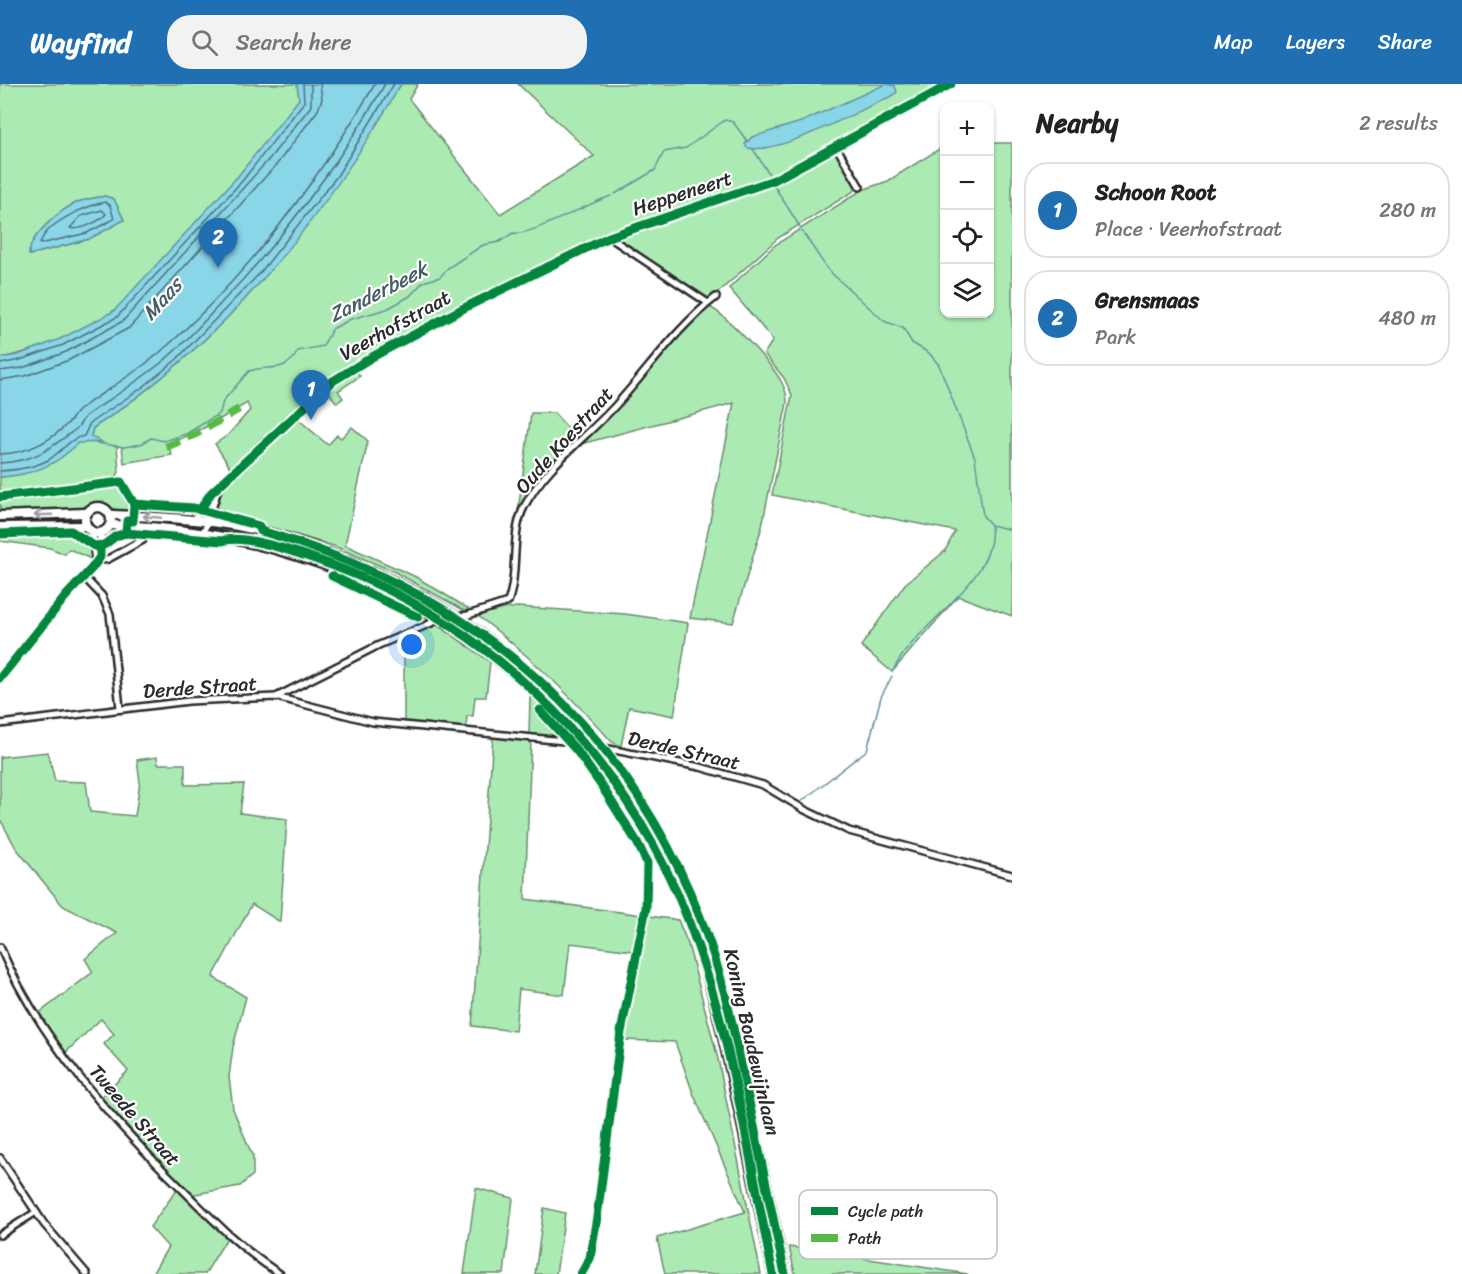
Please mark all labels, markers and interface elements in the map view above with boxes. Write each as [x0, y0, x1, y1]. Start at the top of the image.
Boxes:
search box [167, 15, 587, 69]
text: Wayfind [30, 18, 131, 67]
text: Search here [236, 23, 352, 62]
text: Map [1214, 23, 1253, 61]
text: Layers [1286, 23, 1345, 61]
text: Share [1378, 23, 1432, 61]
icon: search [188, 26, 221, 59]
text: Nearby [1036, 100, 1118, 146]
map controls [940, 102, 994, 318]
button: + [940, 102, 994, 156]
text: 2 results [1359, 106, 1438, 141]
button: − [940, 156, 994, 210]
street label: Heppeneert [627, 161, 737, 226]
text: Schoon Root [1095, 173, 1216, 212]
text: 1 [1053, 193, 1062, 228]
text: 280 m [1379, 193, 1436, 228]
button: locate [940, 210, 994, 264]
text: Place · Veerhofstraat [1095, 212, 1282, 247]
pin: 2 [198, 218, 238, 268]
water label: Zanderbeek [322, 249, 437, 333]
button: layers [940, 264, 994, 318]
water label: Maas [132, 266, 194, 330]
street label: Veerhofstraat [333, 280, 458, 371]
text: Grensmaas [1095, 281, 1199, 320]
text: 2 [1052, 301, 1063, 336]
text: 480 m [1378, 301, 1436, 336]
text: Park [1095, 320, 1136, 355]
pin: 1 [292, 370, 330, 420]
street label: Oude Koestraat [506, 378, 623, 502]
one-way arrow [34, 509, 54, 520]
one-way arrow [143, 512, 162, 523]
your location [397, 630, 426, 659]
street label: Derde Straat [142, 666, 258, 709]
street label: Derde Straat [624, 721, 744, 780]
street label: Koning Boudewijnlaan [713, 945, 790, 1139]
street label: Tweede Straat [80, 1056, 190, 1175]
legend [799, 1190, 997, 1259]
text: Cycle path [848, 1197, 923, 1226]
text: Path [848, 1224, 881, 1253]

